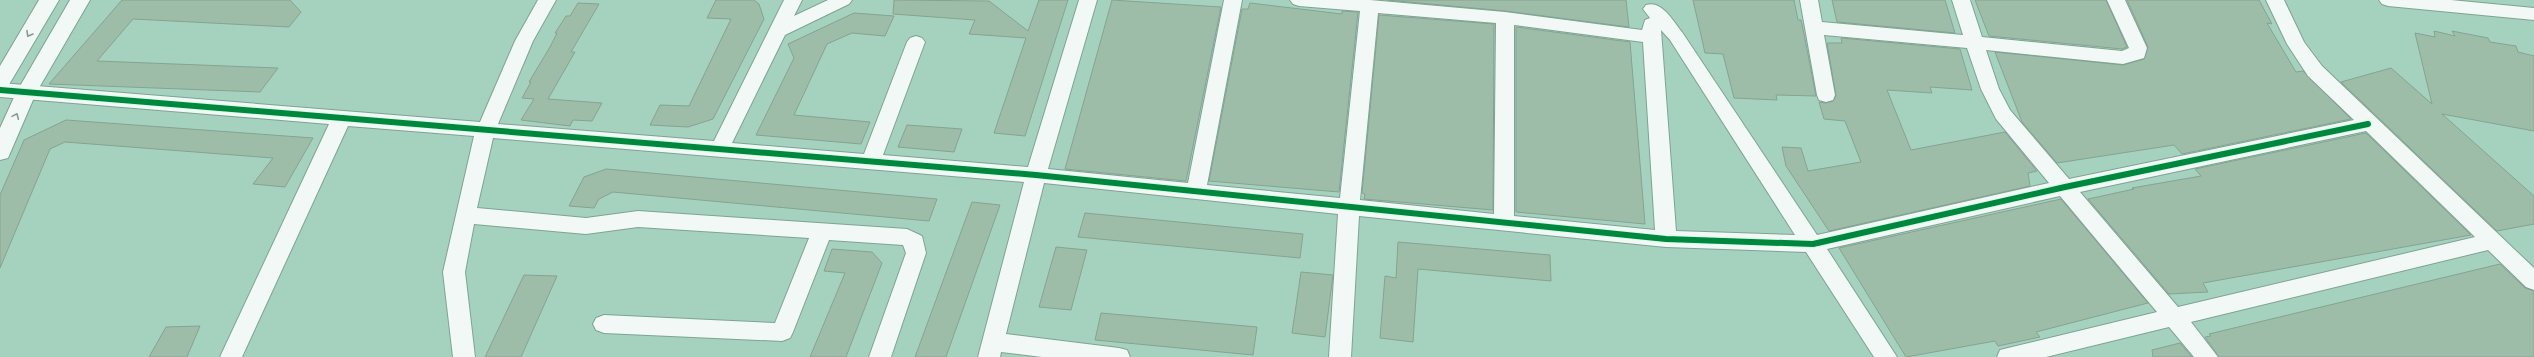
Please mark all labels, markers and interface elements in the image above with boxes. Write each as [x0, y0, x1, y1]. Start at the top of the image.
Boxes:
one-way arrow [26, 30, 33, 37]
one-way arrow [11, 113, 19, 121]

